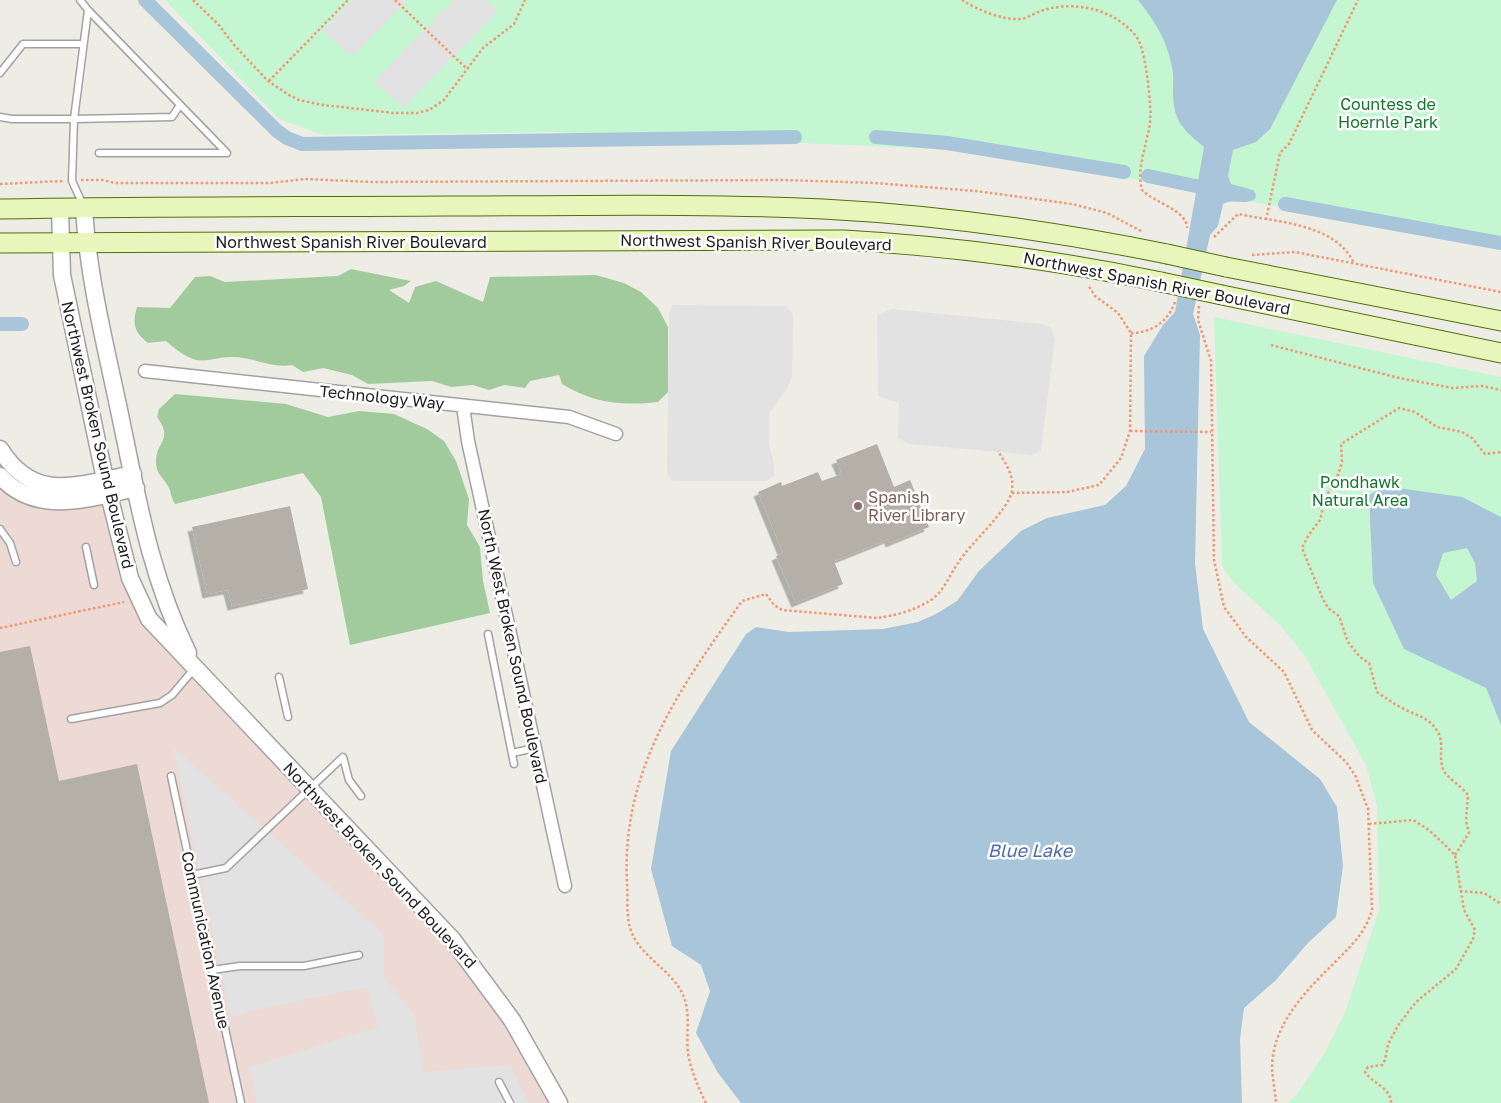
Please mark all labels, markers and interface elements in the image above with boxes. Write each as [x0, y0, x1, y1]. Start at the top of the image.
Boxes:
park label: Countess de Hoernle Park [1338, 94, 1438, 132]
street label: Northwest Spanish River Boulevard [620, 230, 892, 254]
street label: Northwest Spanish River Boulevard [215, 232, 487, 252]
street label: Northwest Spanish River Boulevard [1022, 247, 1292, 319]
street label: Northwest Broken Sound Boulevard [57, 299, 139, 571]
street label: Technology Way [319, 380, 445, 414]
park label: Pondhawk Natural Area [1312, 472, 1408, 510]
place label: Spanish River Library [868, 487, 965, 525]
marker: Spanish River Library [852, 500, 864, 512]
street label: North West Broken Sound Boulevard [474, 507, 552, 785]
street label: Northwest Broken Sound Boulevard [279, 758, 481, 972]
water label: Blue Lake [988, 839, 1074, 861]
street label: Communication Avenue [177, 849, 235, 1031]

